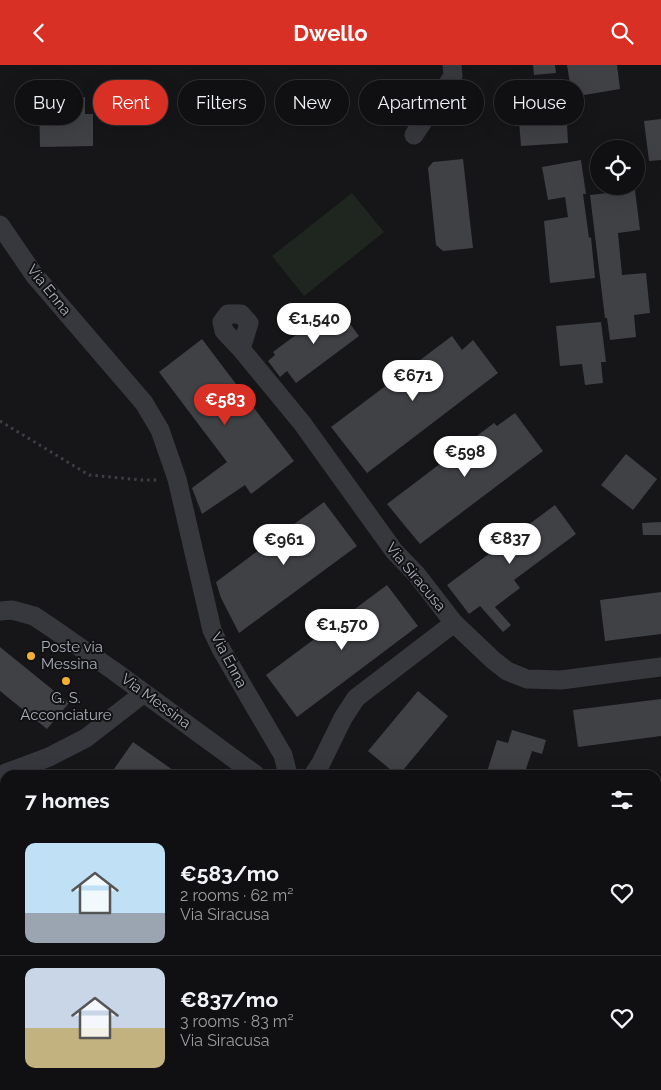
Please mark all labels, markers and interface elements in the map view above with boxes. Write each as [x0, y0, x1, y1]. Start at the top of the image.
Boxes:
icon: back [25, 19, 53, 47]
icon: search [608, 19, 636, 47]
text: Dwello [293, 20, 368, 46]
chip: Buy [15, 80, 83, 125]
chip: Rent [93, 80, 168, 125]
chip: Filters [178, 80, 265, 125]
chip: New [275, 80, 349, 125]
chip: Apartment [359, 80, 484, 125]
chip: House [494, 80, 584, 125]
map controls [590, 140, 645, 195]
button: locate [590, 140, 645, 195]
street label: Via Enna [23, 261, 75, 319]
pin: €1,540 [273, 303, 355, 345]
text: €1,540 [288, 309, 340, 328]
pin: €671 [383, 359, 443, 402]
text: €671 [393, 366, 433, 385]
pin: €583 [195, 383, 255, 426]
text: €583 [205, 390, 245, 409]
pin: €598 [435, 435, 495, 478]
text: €598 [445, 442, 485, 461]
pin: €961 [254, 523, 314, 566]
pin: €837 [480, 523, 540, 565]
text: €837 [490, 529, 530, 548]
text: €961 [264, 530, 304, 549]
street label: Via Siracusa [382, 539, 450, 615]
pin: €1,570 [301, 609, 383, 651]
text: €1,570 [316, 615, 368, 634]
street label: Via Enna [207, 629, 251, 691]
place label: Poste via Messina [41, 638, 103, 673]
marker: Poste via Messina [25, 650, 37, 662]
street label: Via Messina [118, 670, 194, 732]
marker: G. S. Acconciature [60, 675, 72, 687]
place label: G. S. Acconciature [20, 689, 112, 724]
icon: filters [608, 786, 636, 814]
text: 7 homes [25, 788, 110, 813]
text: €583/mo [180, 861, 279, 886]
icon: home [65, 863, 125, 923]
icon: heart [608, 879, 636, 907]
text: 2 rooms · 62 m² [180, 886, 293, 905]
text: Via Siracusa [180, 905, 269, 924]
text: €837/mo [180, 987, 278, 1012]
icon: home [65, 988, 125, 1048]
icon: heart [608, 1004, 636, 1032]
text: 3 rooms · 83 m² [180, 1012, 294, 1031]
text: Via Siracusa [180, 1031, 269, 1050]

